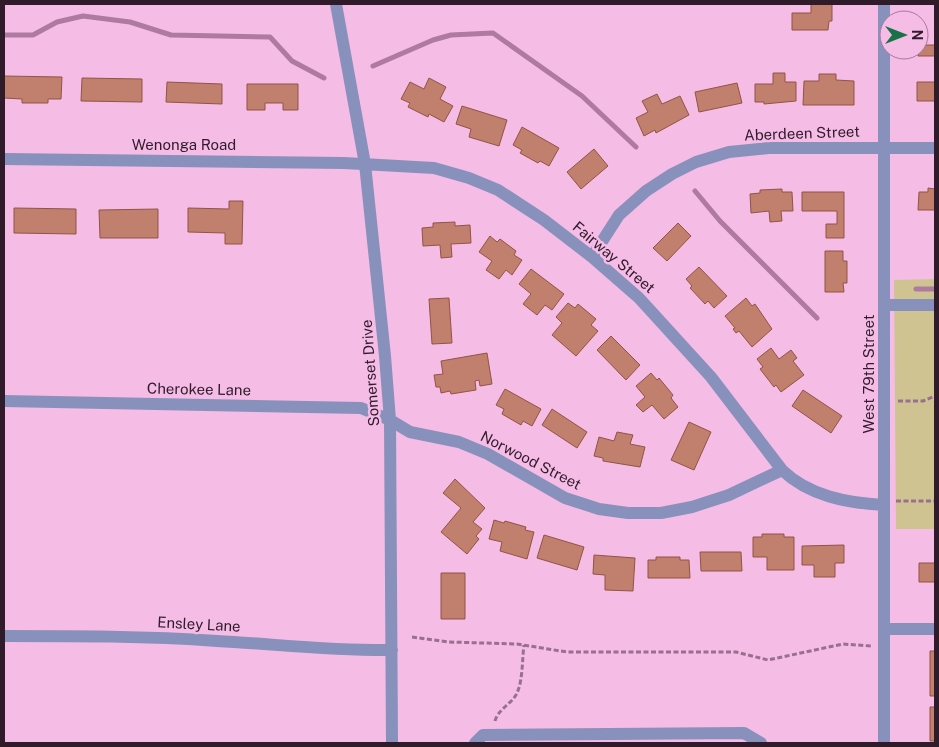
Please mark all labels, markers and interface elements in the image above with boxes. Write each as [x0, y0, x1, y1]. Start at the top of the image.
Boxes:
north arrow [879, 10, 929, 60]
text: N [909, 30, 925, 40]
street label: Aberdeen Street [744, 122, 860, 144]
street label: Wenonga Road [132, 136, 236, 153]
street label: Fairway Street [569, 218, 659, 296]
street label: West 79th Street [860, 314, 877, 434]
street label: Somerset Drive [358, 319, 382, 427]
street label: Cherokee Lane [147, 380, 251, 398]
street label: Norwood Street [478, 427, 584, 493]
street label: Ensley Lane [157, 613, 241, 635]

